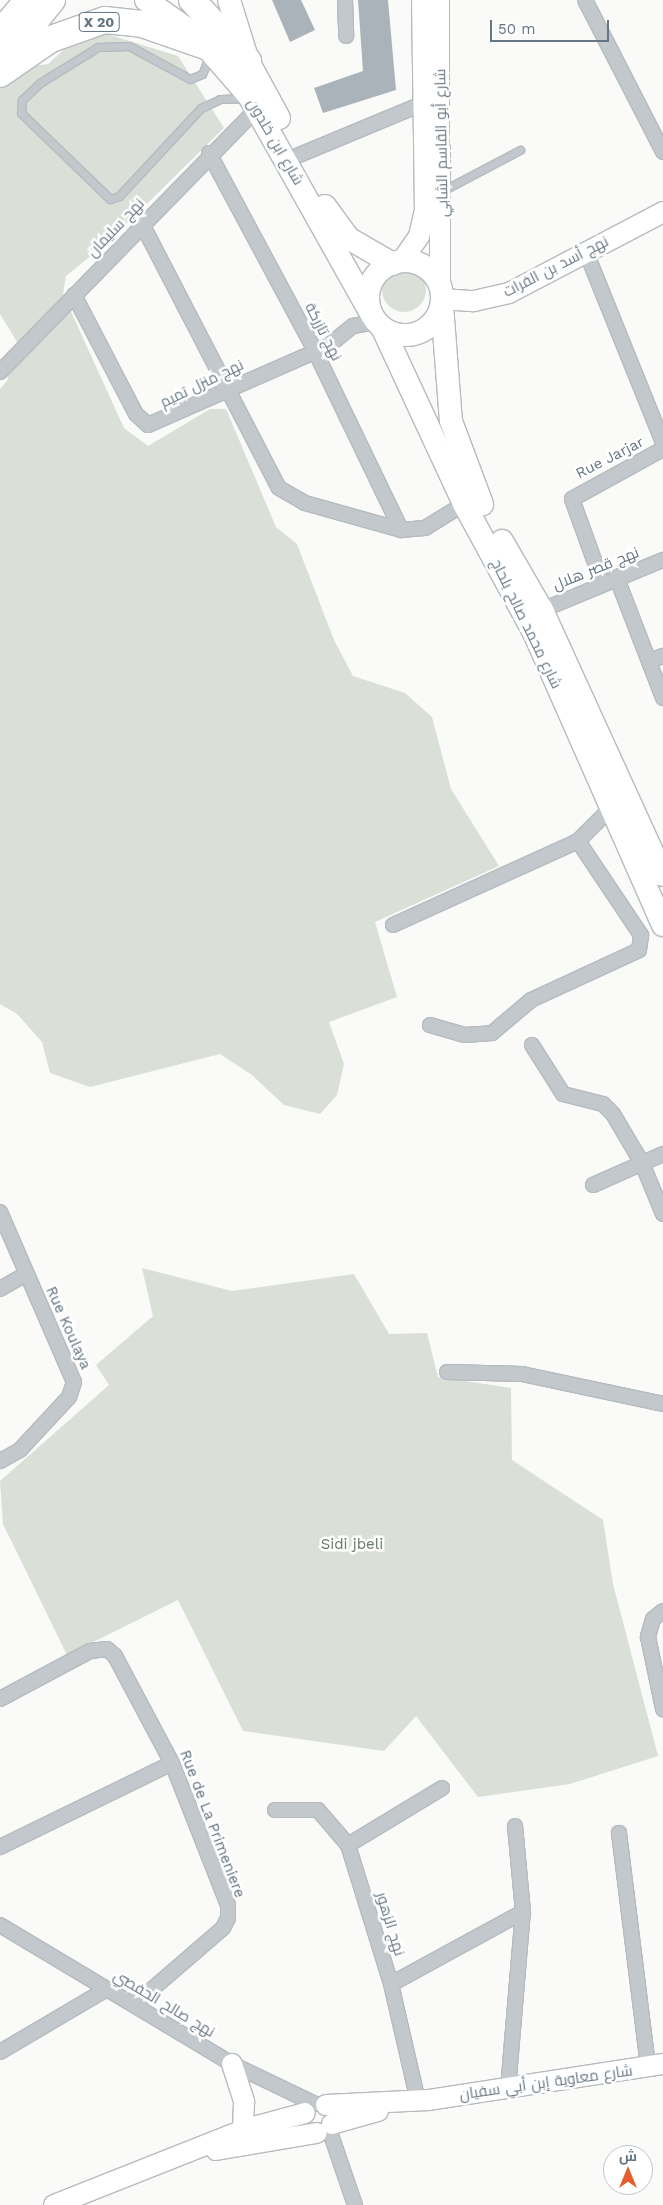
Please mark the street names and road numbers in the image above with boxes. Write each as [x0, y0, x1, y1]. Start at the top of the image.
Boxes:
road number: X 20 [78, 11, 120, 34]
street label: شارع أبو القاسم الشابي [432, 69, 452, 217]
street label: شارع ابن خلدون [243, 96, 307, 188]
street label: نهج سليمان [84, 195, 148, 261]
street label: نهج أسد بن الفرات [500, 233, 612, 301]
street label: نهج تازركة [301, 300, 345, 364]
street label: نهج منزل تميم [157, 356, 247, 412]
street label: Rue Jarjar [573, 433, 647, 483]
street label: نهج قصر هلال [550, 544, 642, 594]
street label: شارع محمد صالح بلحاج [487, 556, 565, 692]
street label: Rue Koulaya [42, 1284, 94, 1372]
street label: Rue de La Primeniere [175, 1747, 249, 1901]
street label: نهج الزهور [372, 1890, 408, 1958]
street label: نهج صالح الحفصي [110, 1967, 218, 2041]
street label: شارع معاوية إبن أبي سفيان [458, 2062, 634, 2104]

